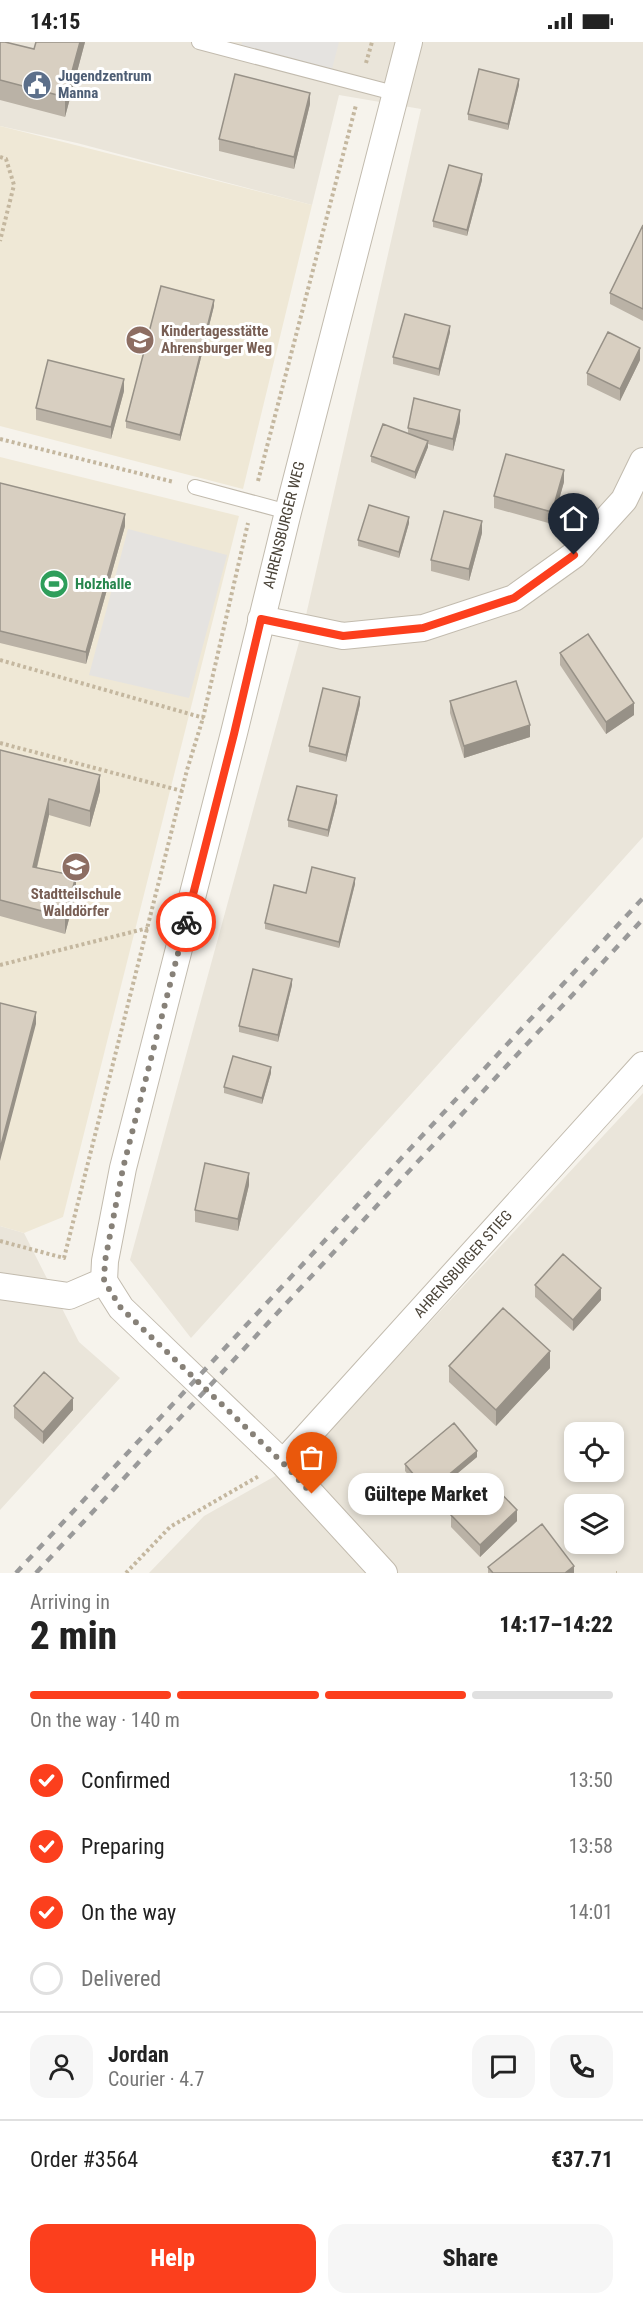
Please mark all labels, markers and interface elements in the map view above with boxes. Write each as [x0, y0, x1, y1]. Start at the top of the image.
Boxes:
text: 14:15 [30, 9, 81, 34]
place label: Jugendzentrum Manna [58, 67, 152, 102]
public building icon: Jugendzentrum Manna [21, 69, 53, 101]
place label: Kindertagesstätte Ahrensburger Weg [161, 322, 272, 357]
school or university icon: Kindertagesstätte Ahrensburger Weg [124, 324, 156, 356]
street label: AHRENSBURGER WEG [259, 460, 309, 590]
pin [548, 493, 599, 555]
icon: home [557, 502, 590, 535]
sports icon: Holzhalle [38, 568, 70, 600]
place label: Holzhalle [75, 575, 131, 593]
school or university icon: Stadtteilschule Walddörfer [60, 851, 92, 883]
place label: Stadtteilschule Walddörfer [31, 885, 121, 920]
courier [156, 892, 216, 952]
icon: bike [170, 906, 203, 939]
street label: AHRENSBURGER STIEG [410, 1207, 516, 1321]
map controls [564, 1422, 624, 1554]
button: locate [564, 1422, 624, 1482]
pin [286, 1432, 337, 1494]
icon: bag [295, 1441, 328, 1474]
callout: Gültepe Market [348, 1473, 504, 1515]
text: Gültepe Market [364, 1482, 488, 1506]
button: layers [564, 1494, 624, 1554]
text: Arriving in [30, 1590, 110, 1614]
text: 14:17–14:22 [499, 1612, 613, 1637]
text: 2 min [30, 1613, 117, 1659]
text: On the way · 140 m [30, 1708, 180, 1732]
icon: check [30, 1764, 63, 1797]
text: Confirmed [81, 1768, 170, 1793]
text: 13:50 [569, 1768, 613, 1792]
icon: check [30, 1830, 63, 1863]
text: Preparing [81, 1834, 165, 1859]
text: 13:58 [569, 1834, 613, 1858]
icon: check [30, 1896, 63, 1929]
text: On the way [81, 1900, 176, 1925]
text: 14:01 [569, 1900, 613, 1924]
text: Delivered [81, 1966, 161, 1991]
button: person [30, 2035, 93, 2098]
button: chat [472, 2035, 535, 2098]
button: phone [550, 2035, 613, 2098]
text: Jordan [108, 2042, 169, 2067]
text: Courier · 4.7 [108, 2067, 204, 2091]
text: Order #3564 [30, 2147, 138, 2172]
text: €37.71 [551, 2147, 613, 2172]
button: Help [30, 2224, 316, 2293]
button: Share [328, 2224, 613, 2293]

